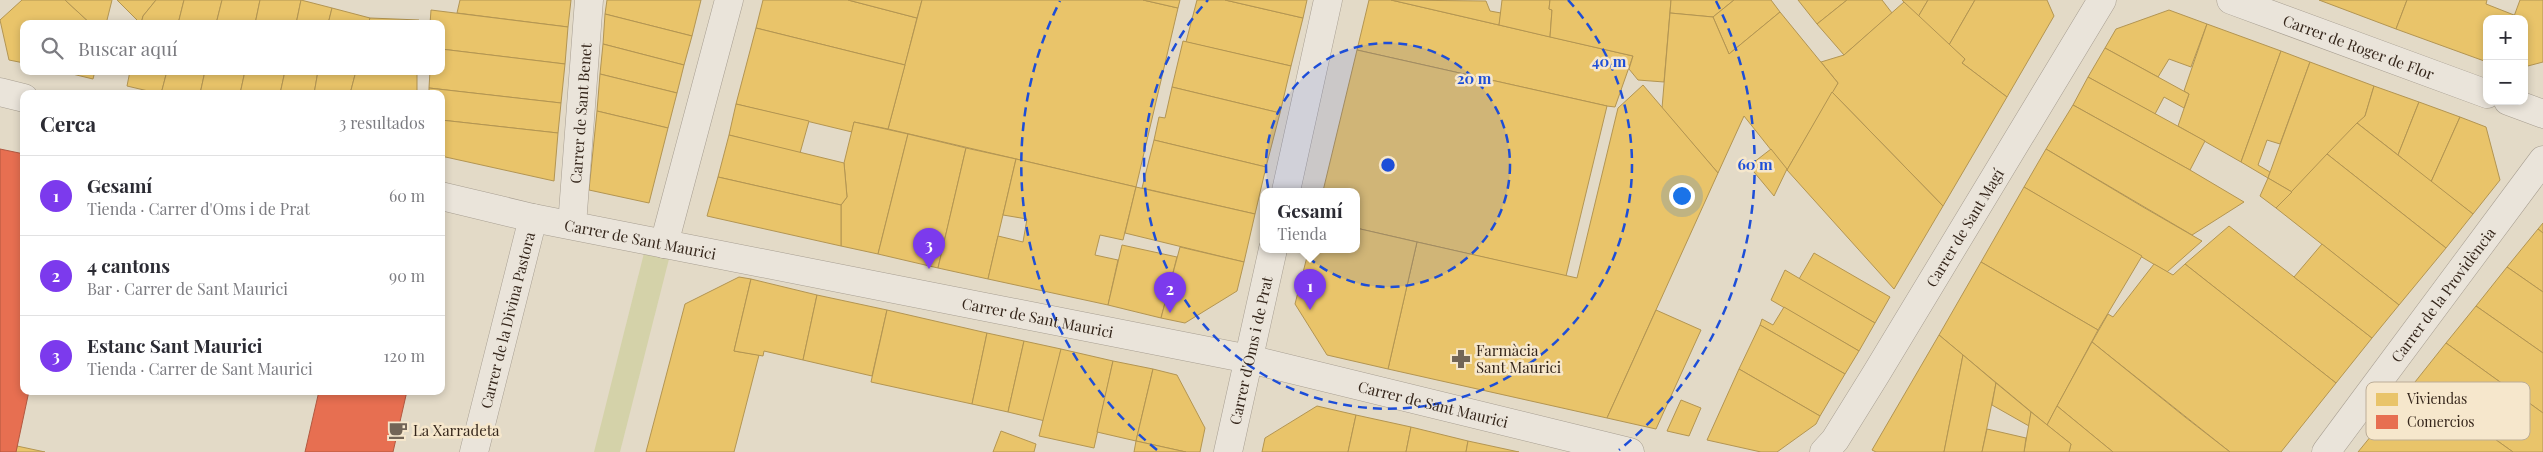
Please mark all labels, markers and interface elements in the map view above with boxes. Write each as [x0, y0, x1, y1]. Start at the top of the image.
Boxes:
street label: Carrer de Roger de Flor [2280, 10, 2437, 84]
map controls [2483, 15, 2528, 105]
button: + [2483, 15, 2528, 60]
search box [20, 20, 445, 75]
icon: search [38, 34, 66, 62]
text: Buscar aquí [78, 35, 178, 61]
street label: Carrer de Sant Benet [565, 42, 596, 184]
text: 40 m [1592, 51, 1627, 71]
button: − [2483, 60, 2528, 105]
text: 20 m [1457, 68, 1492, 88]
text: Cerca [40, 109, 96, 137]
text: 3 resultados [339, 112, 425, 133]
text: 60 m [1737, 154, 1773, 174]
centre of rings [1379, 156, 1397, 174]
street label: Carrer de Sant Magí [1921, 164, 2008, 291]
text: Gesamí [87, 172, 152, 198]
your location [1669, 183, 1695, 209]
text: 1 [53, 185, 59, 206]
text: 60 m [389, 185, 425, 206]
popup [1260, 188, 1360, 253]
text: Gesamí [1277, 197, 1343, 223]
text: Tienda · Carrer d'Oms i de Prat [87, 198, 310, 219]
street label: Carrer de Sant Maurici [563, 214, 718, 264]
text: Tienda [1277, 223, 1327, 244]
street label: Carrer de la Providència [2386, 223, 2500, 366]
pin: 3 [913, 228, 945, 269]
street label: Carrer de la Divina Pastora [475, 229, 539, 410]
text: 4 cantons [87, 252, 170, 278]
text: 2 [52, 265, 60, 286]
text: 90 m [389, 265, 425, 286]
pin: 1 [1294, 269, 1326, 310]
pin: 2 [1154, 272, 1186, 313]
street label: Carrer d'Oms i de Prat [1224, 274, 1277, 427]
text: Bar · Carrer de Sant Maurici [87, 278, 288, 299]
street label: Carrer de Sant Maurici [960, 293, 1116, 342]
text: Estanc Sant Maurici [87, 332, 263, 358]
place label: Farmàcia Sant Maurici [1476, 340, 1562, 377]
text: 3 [52, 345, 60, 366]
text: 120 m [384, 345, 425, 366]
pharmacy icon: Farmàcia Sant Maurici [1450, 348, 1472, 370]
text: Tienda · Carrer de Sant Maurici [87, 358, 313, 379]
street label: Carrer de Sant Maurici [1356, 376, 1511, 432]
legend [2366, 382, 2530, 440]
text: Viviendas [2406, 389, 2467, 408]
text: Comercios [2407, 412, 2475, 431]
cafe icon: La Xarradeta [387, 419, 409, 441]
place label: La Xarradeta [413, 420, 500, 440]

